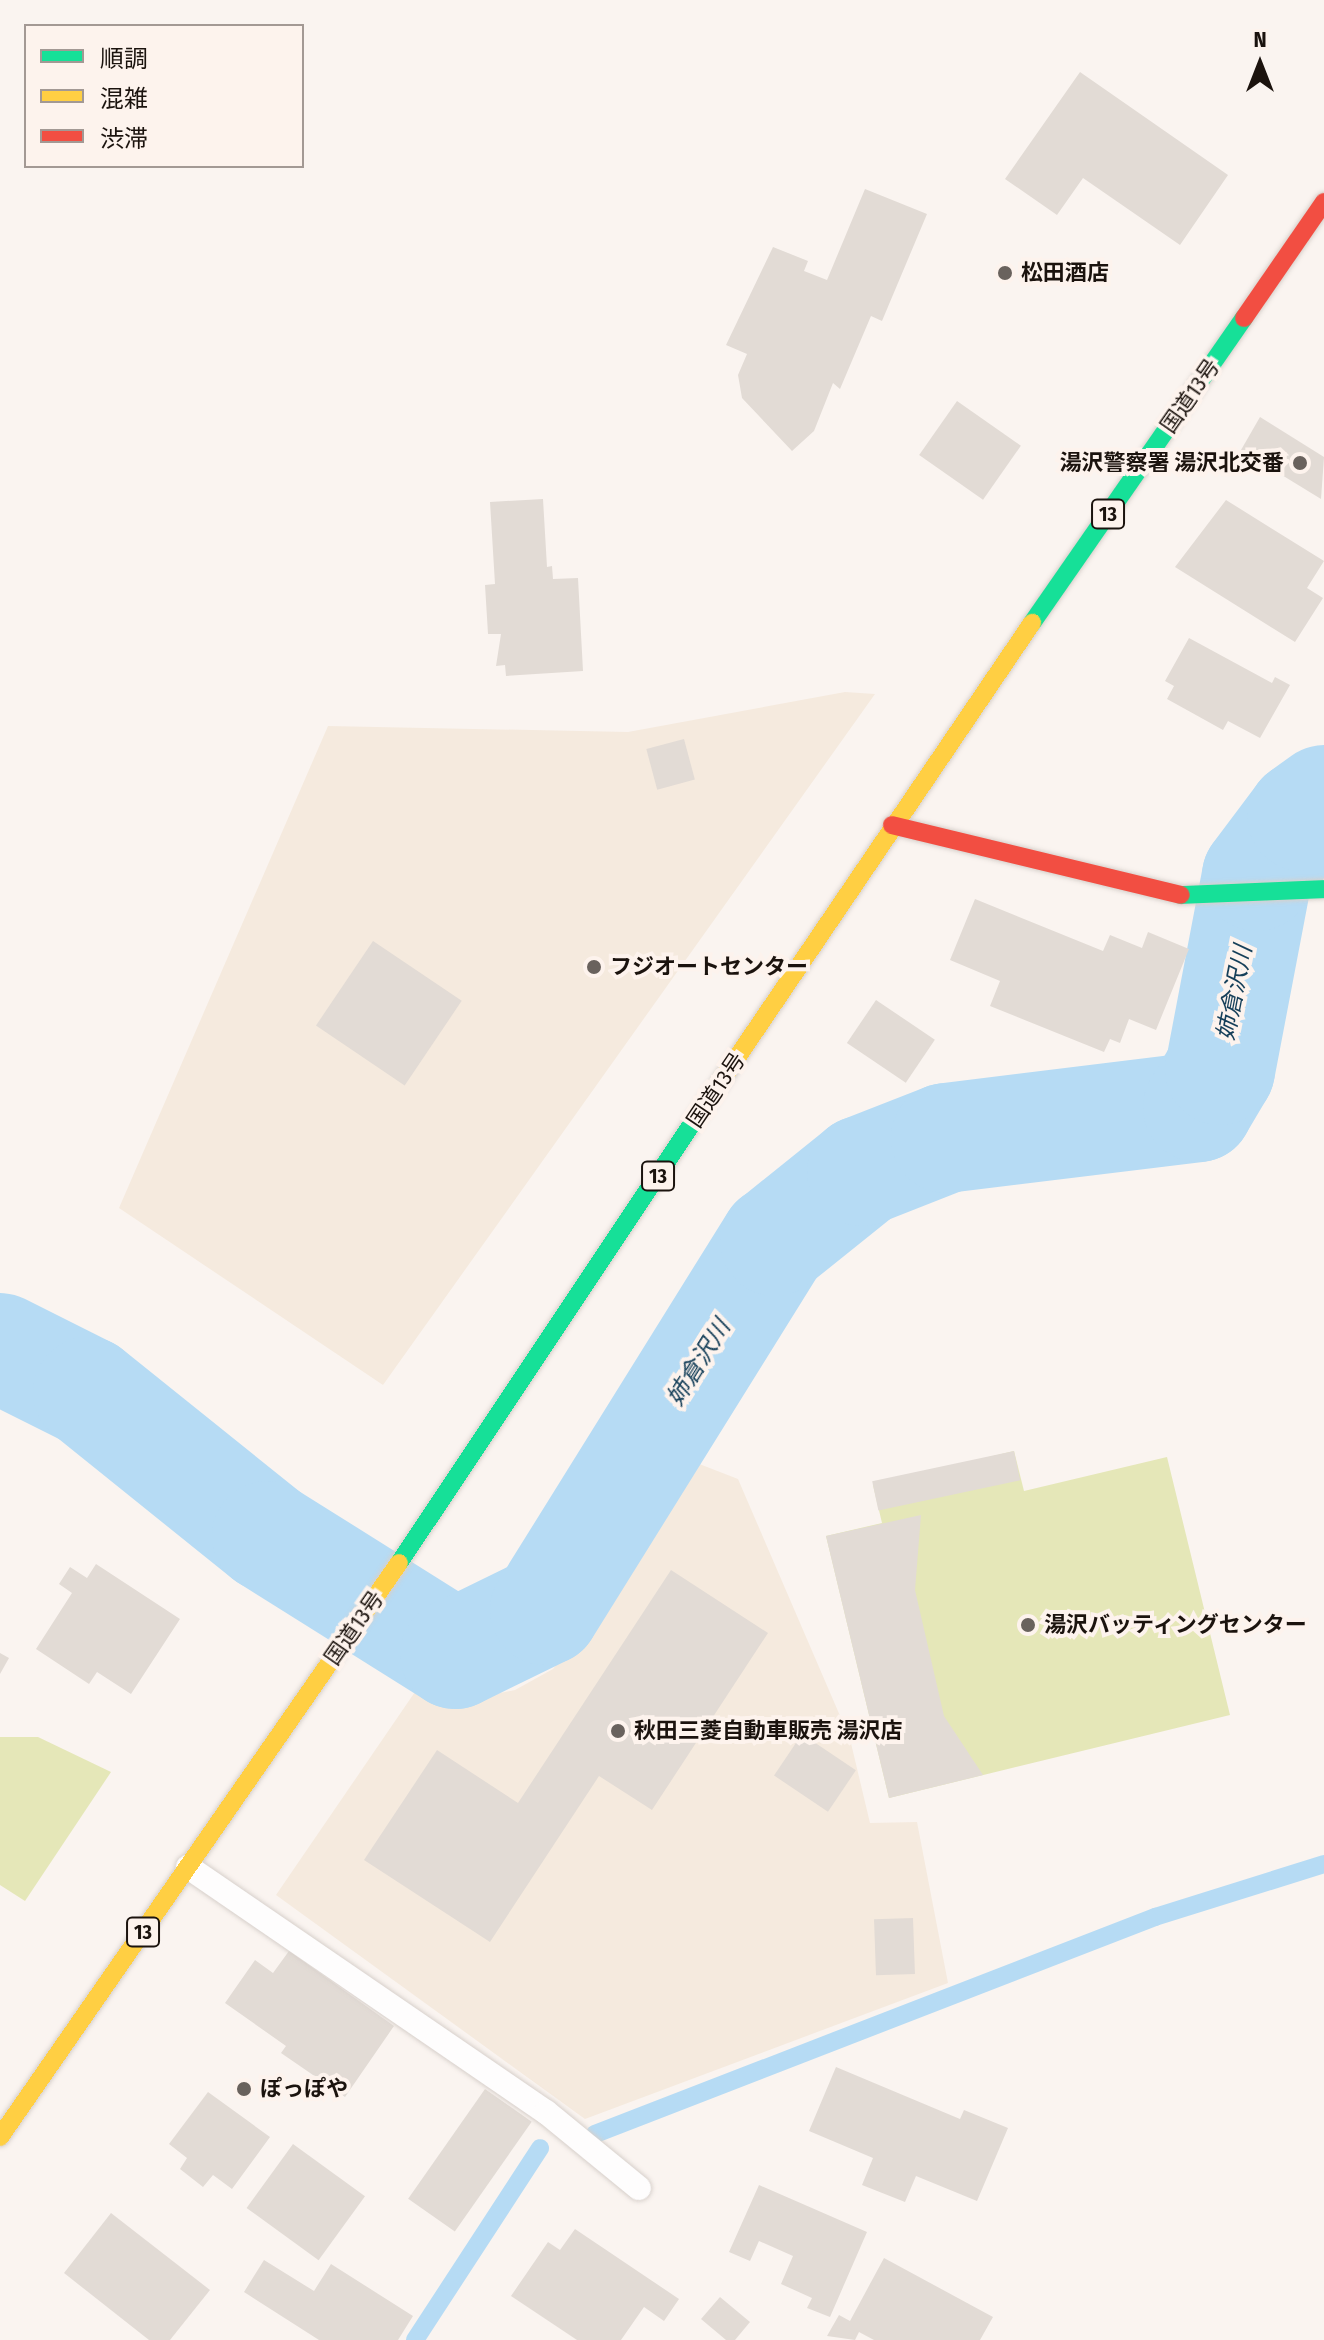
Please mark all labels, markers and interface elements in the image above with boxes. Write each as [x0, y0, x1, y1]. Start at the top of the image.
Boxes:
legend [24, 24, 304, 168]
north arrow [1220, 24, 1300, 104]
text: N [1253, 26, 1267, 53]
text: 順調 [100, 45, 148, 73]
text: 混雑 [100, 85, 148, 113]
text: 渋滞 [100, 125, 148, 153]
place label: 松田酒店 [1021, 260, 1109, 286]
marker: 松田酒店 [996, 264, 1014, 282]
street label: 国道13号 [1155, 354, 1225, 438]
place label: 湯沢警察署 湯沢北交番 [1059, 450, 1284, 476]
marker: 湯沢警察署 湯沢北交番 [1291, 454, 1309, 472]
road number: 13 [1090, 498, 1126, 530]
water label: 姉倉沢川 [1212, 943, 1258, 1043]
place label: フジオートセンター [610, 954, 808, 980]
marker: フジオートセンター [585, 958, 603, 976]
street label: 国道13号 [681, 1048, 751, 1132]
road number: 13 [640, 1160, 676, 1192]
water label: 姉倉沢川 [661, 1315, 737, 1411]
street label: 国道13号 [319, 1586, 389, 1670]
place label: 湯沢バッティングセンター [1044, 1612, 1308, 1638]
marker: 湯沢バッティングセンター [1019, 1616, 1037, 1634]
place label: 秋田三菱自動車販売 湯沢店 [634, 1718, 903, 1744]
marker: 秋田三菱自動車販売 湯沢店 [609, 1722, 627, 1740]
road number: 13 [125, 1916, 161, 1948]
place label: ぽっぽや [260, 2076, 348, 2102]
marker: ぽっぽや [235, 2080, 253, 2098]

